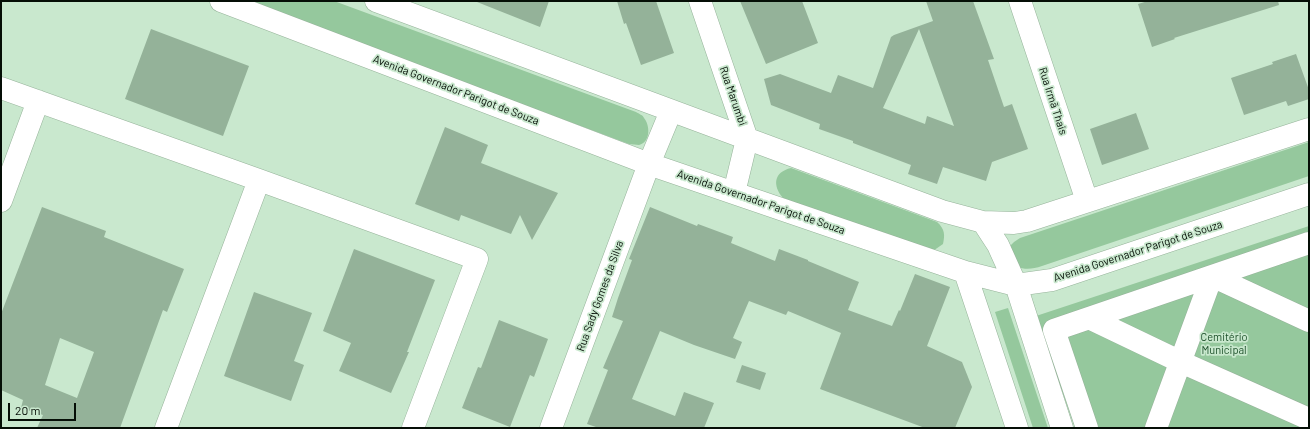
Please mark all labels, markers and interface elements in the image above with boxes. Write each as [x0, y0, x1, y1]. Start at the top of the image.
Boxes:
street label: Avenida Governador Parigot de Souza [371, 52, 541, 128]
street label: Rua Marumbi [717, 65, 749, 127]
street label: Rua Irmã Thais [1036, 66, 1070, 136]
street label: Avenida Governador Parigot de Souza [675, 167, 847, 237]
street label: Avenida Governador Parigot de Souza [1052, 217, 1224, 285]
street label: Rua Sady Gomes da Silva [574, 239, 626, 353]
park label: Cemitério Municipal [1201, 330, 1247, 356]
scale bar [10, 395, 78, 421]
text: 20 m [15, 403, 41, 417]

